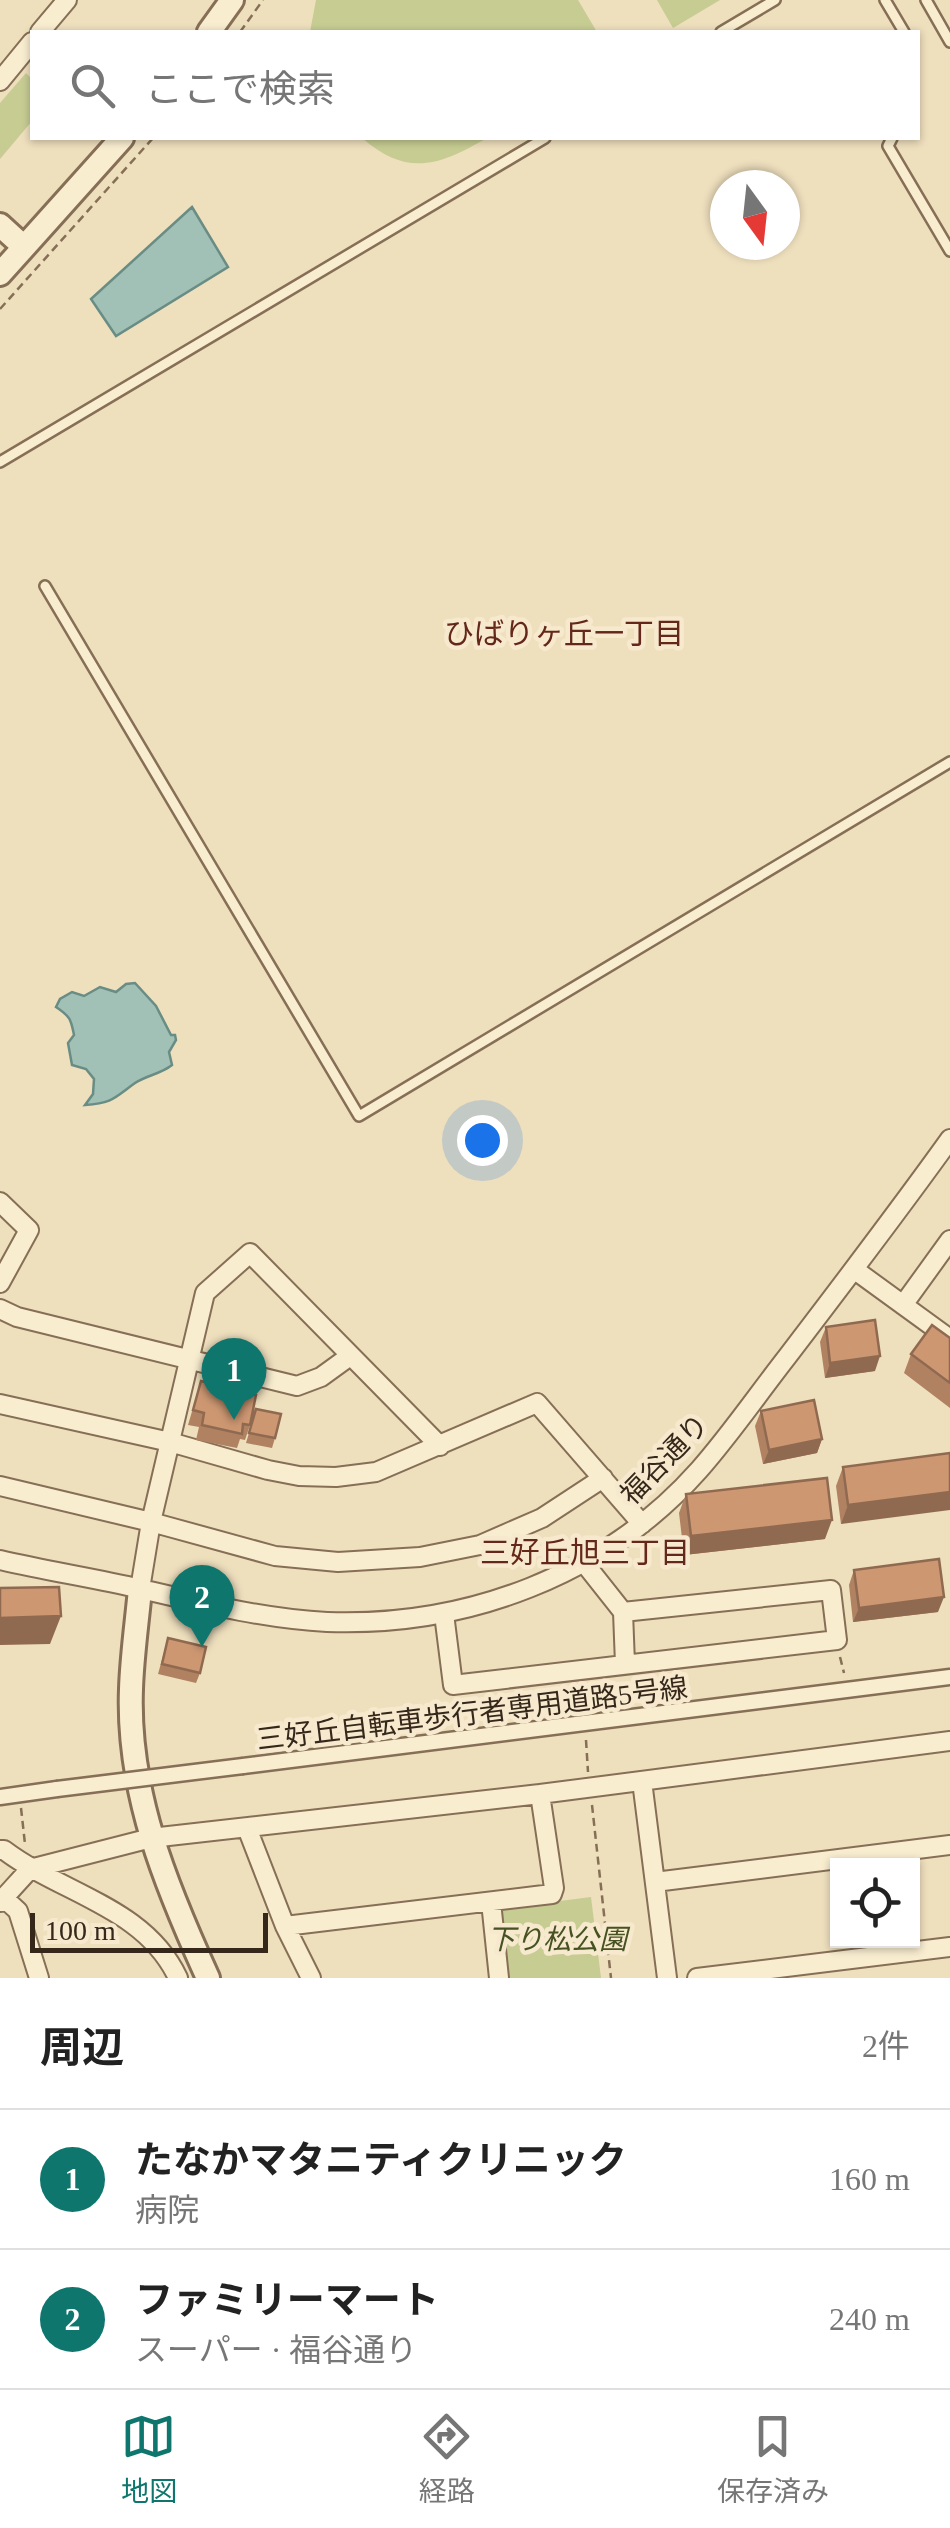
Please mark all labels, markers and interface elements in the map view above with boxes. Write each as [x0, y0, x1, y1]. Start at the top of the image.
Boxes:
search box [30, 30, 920, 140]
icon: search [65, 58, 120, 113]
text: ここで検索 [145, 68, 335, 110]
north arrow [710, 170, 800, 260]
district label: ひばりヶ丘一丁目 [444, 617, 684, 650]
your location [457, 1115, 508, 1166]
pin: 1 [202, 1338, 266, 1420]
street label: 福谷通り [614, 1408, 714, 1510]
district label: 三好丘旭三丁目 [480, 1536, 690, 1569]
pin: 2 [170, 1564, 234, 1647]
street label: 三好丘自転車歩行者専用道路5号線 [255, 1672, 689, 1755]
map controls [830, 1858, 920, 1948]
button: locate [830, 1858, 920, 1948]
scale bar [30, 1908, 268, 1952]
text: 100 m [45, 1915, 116, 1946]
park label: 下り松公園 [487, 1924, 631, 1955]
text: 周辺 [40, 2025, 124, 2071]
text: 2件 [862, 2028, 910, 2064]
text: たなかマタニティクリニック [135, 2139, 627, 2181]
text: 1 [65, 2161, 81, 2197]
text: 160 m [829, 2161, 910, 2197]
text: 病院 [135, 2192, 199, 2228]
text: ファミリーマート [135, 2279, 439, 2321]
text: 2 [65, 2301, 81, 2337]
text: 240 m [829, 2301, 910, 2337]
text: スーパー · 福谷通り [135, 2332, 417, 2368]
tab: 地図 [121, 2409, 177, 2509]
tab: 経路 [419, 2409, 475, 2509]
tab: 保存済み [717, 2409, 829, 2509]

